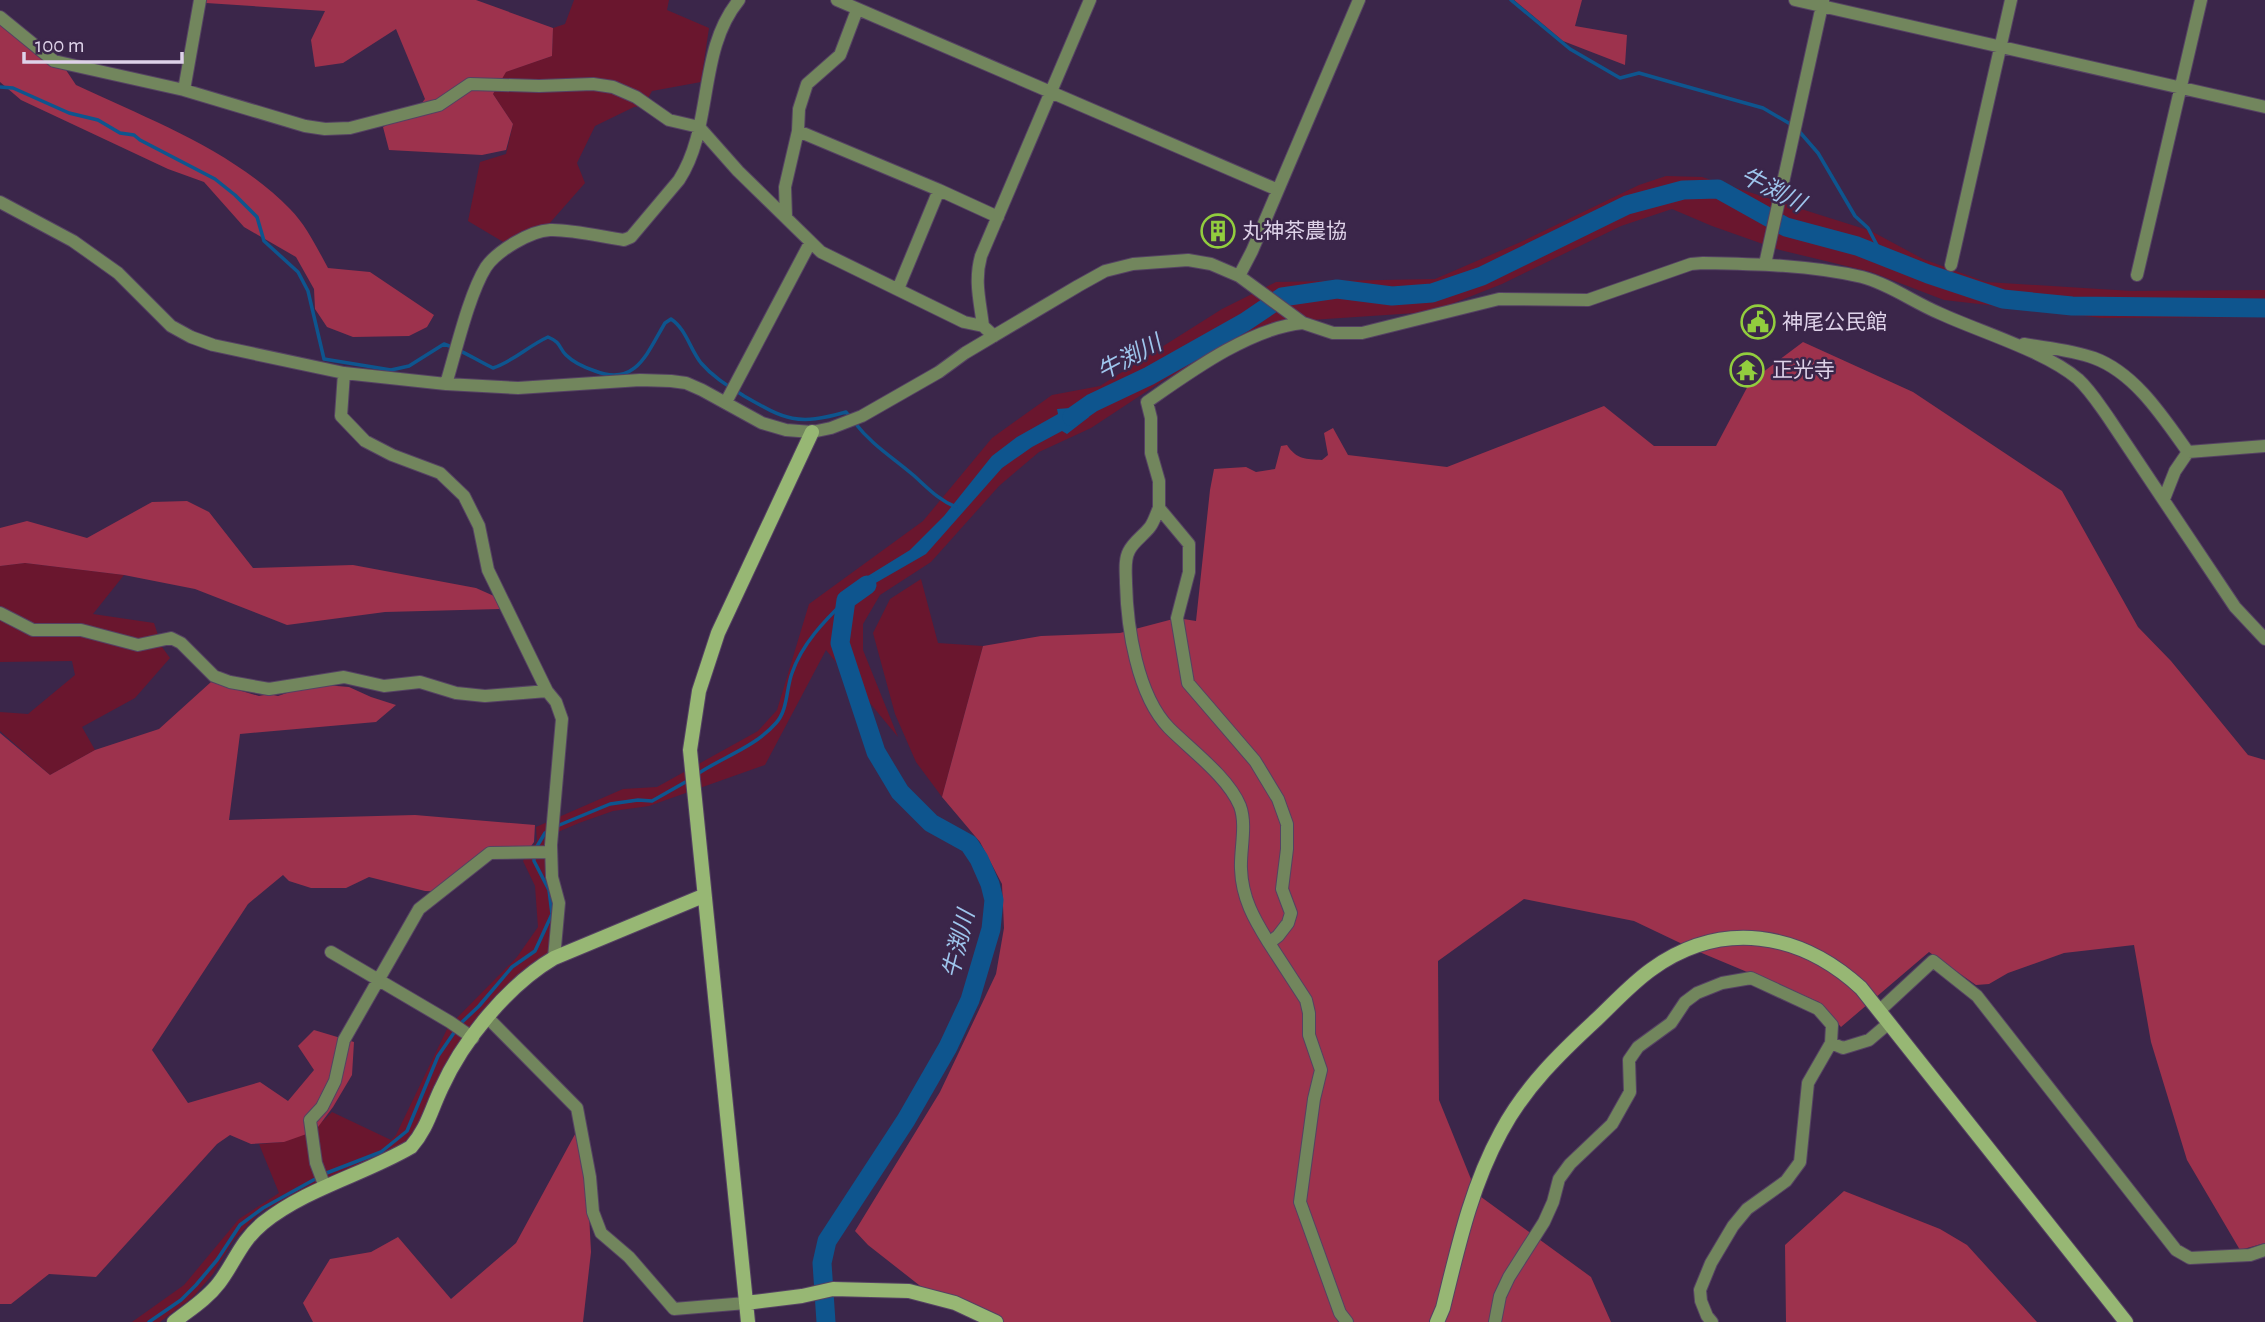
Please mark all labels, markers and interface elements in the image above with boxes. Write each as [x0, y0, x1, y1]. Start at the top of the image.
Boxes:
scale bar [24, 21, 182, 65]
text: 100 m [35, 35, 85, 56]
water label: 牛渕川 [1736, 163, 1812, 218]
building icon: 丸神茶農協 [1199, 212, 1237, 250]
place label: 丸神茶農協 [1242, 220, 1347, 242]
public building icon: 神尾公民館 [1739, 303, 1777, 341]
place label: 神尾公民館 [1782, 311, 1887, 333]
water label: 牛渕川 [1093, 329, 1168, 385]
temple icon: 正光寺 [1728, 351, 1766, 389]
place label: 正光寺 [1772, 359, 1835, 381]
water label: 牛渕川 [938, 905, 980, 981]

